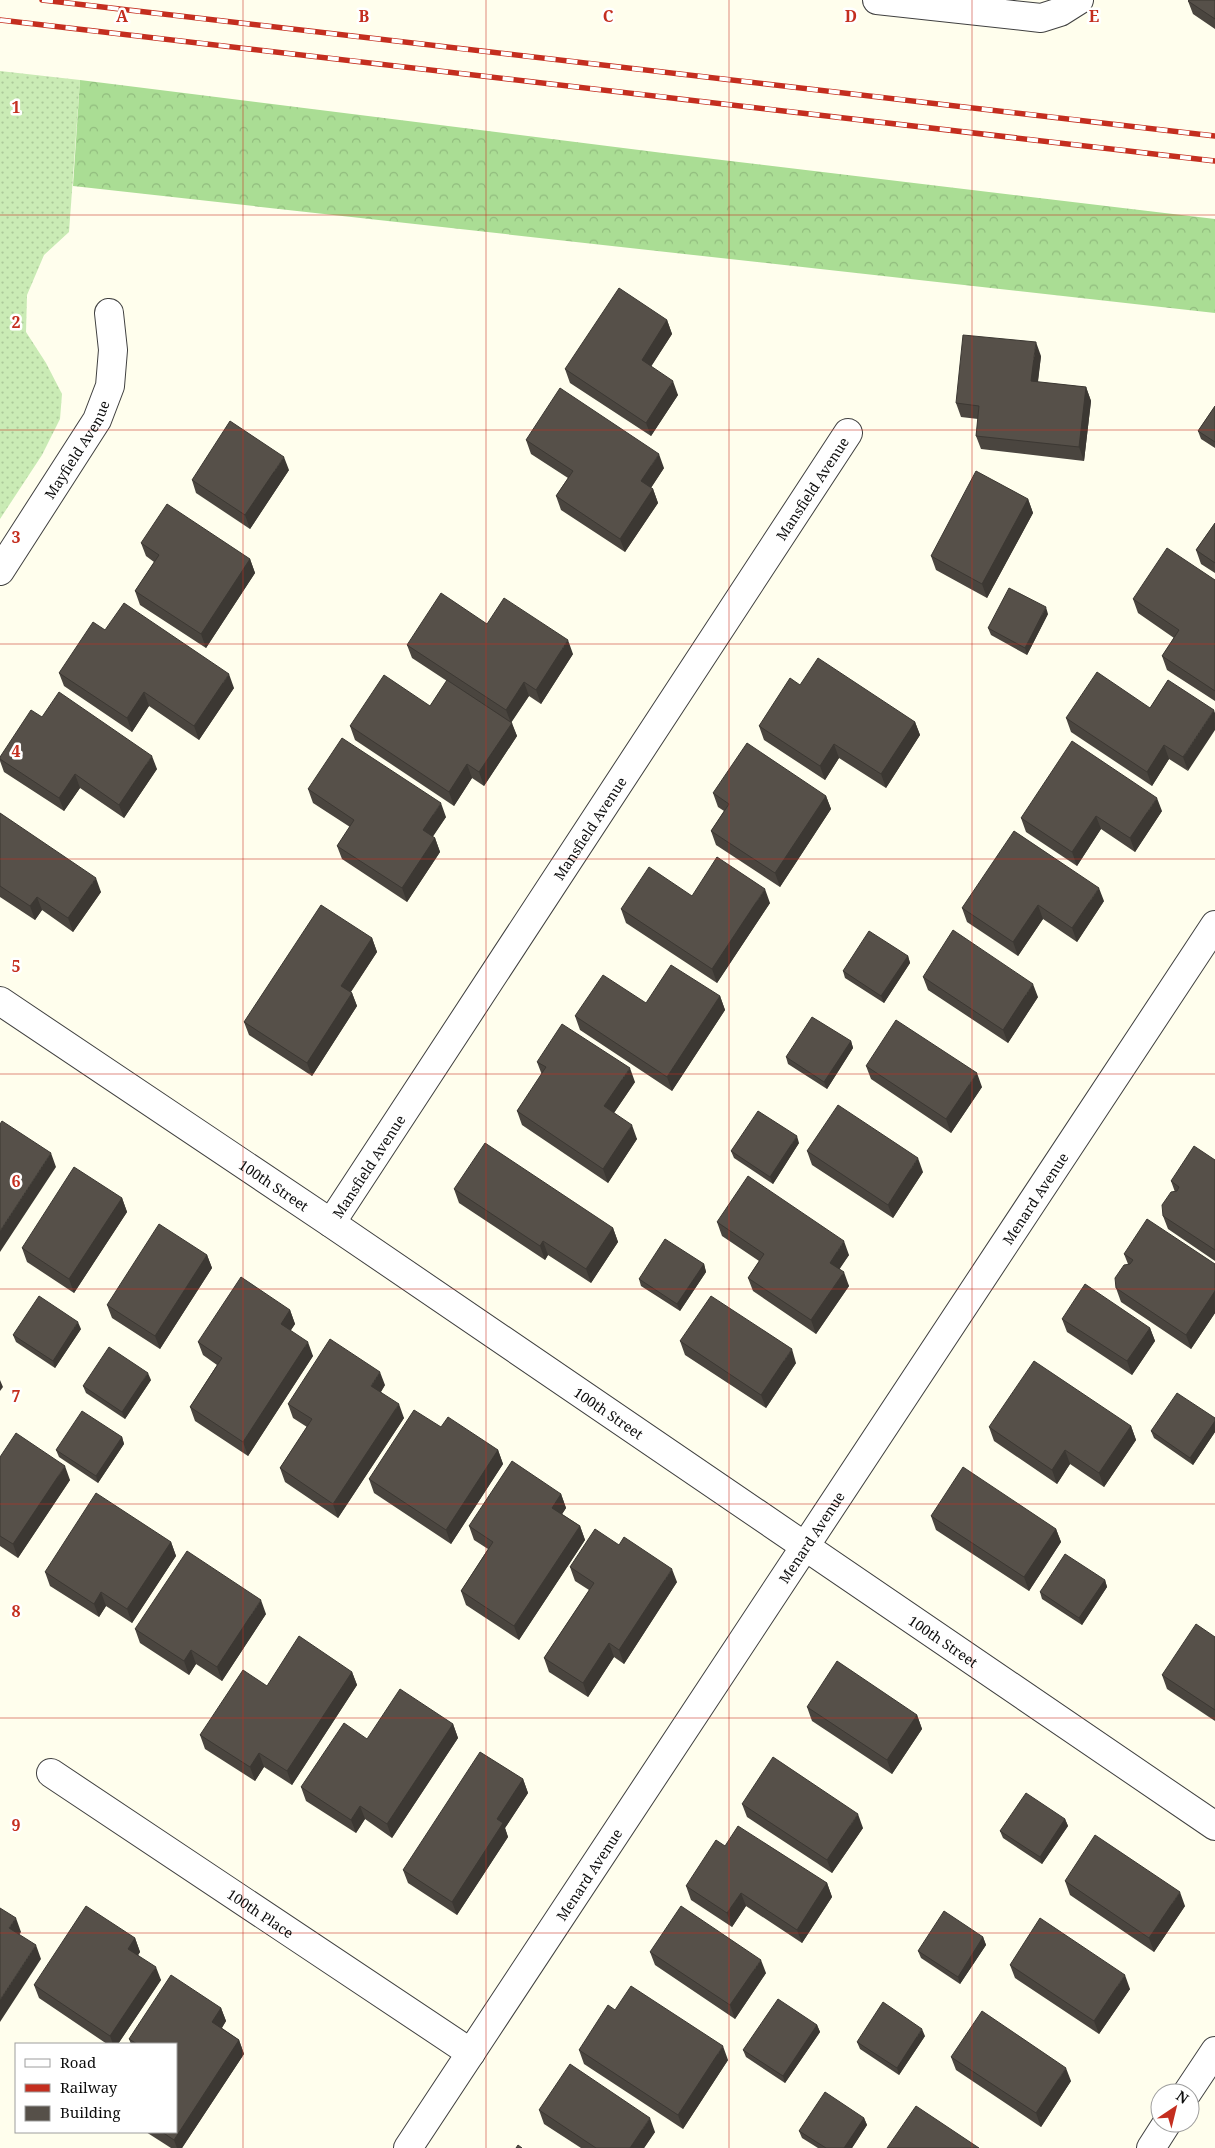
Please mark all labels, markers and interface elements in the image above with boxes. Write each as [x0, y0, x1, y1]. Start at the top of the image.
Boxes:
text: A [116, 5, 129, 27]
text: B [359, 5, 370, 27]
text: C [603, 5, 614, 27]
text: D [845, 5, 857, 27]
text: E [1089, 5, 1099, 27]
text: 1 [11, 96, 21, 118]
text: 2 [11, 311, 21, 333]
street label: Mayfield Avenue [40, 397, 113, 502]
street label: Mansfield Avenue [771, 433, 853, 544]
text: 3 [11, 526, 21, 548]
text: 4 [11, 740, 21, 762]
street label: Mansfield Avenue [549, 773, 630, 883]
text: 5 [11, 955, 21, 977]
street label: Mansfield Avenue [327, 1111, 409, 1221]
street label: Menard Avenue [998, 1148, 1072, 1248]
street label: 100th Street [236, 1155, 313, 1215]
text: 6 [11, 1170, 21, 1192]
street label: 100th Street [571, 1382, 647, 1443]
text: 7 [11, 1385, 21, 1407]
street label: Menard Avenue [774, 1487, 848, 1587]
text: 8 [11, 1600, 21, 1622]
street label: 100th Street [905, 1610, 982, 1671]
text: 9 [11, 1814, 21, 1836]
street label: Menard Avenue [551, 1825, 626, 1924]
street label: 100th Place [224, 1884, 298, 1942]
legend [15, 2043, 178, 2133]
text: Road [60, 2052, 96, 2072]
text: Railway [60, 2077, 118, 2097]
north arrow [1150, 2083, 1200, 2133]
text: N [1173, 2086, 1193, 2108]
text: Building [60, 2102, 121, 2122]

